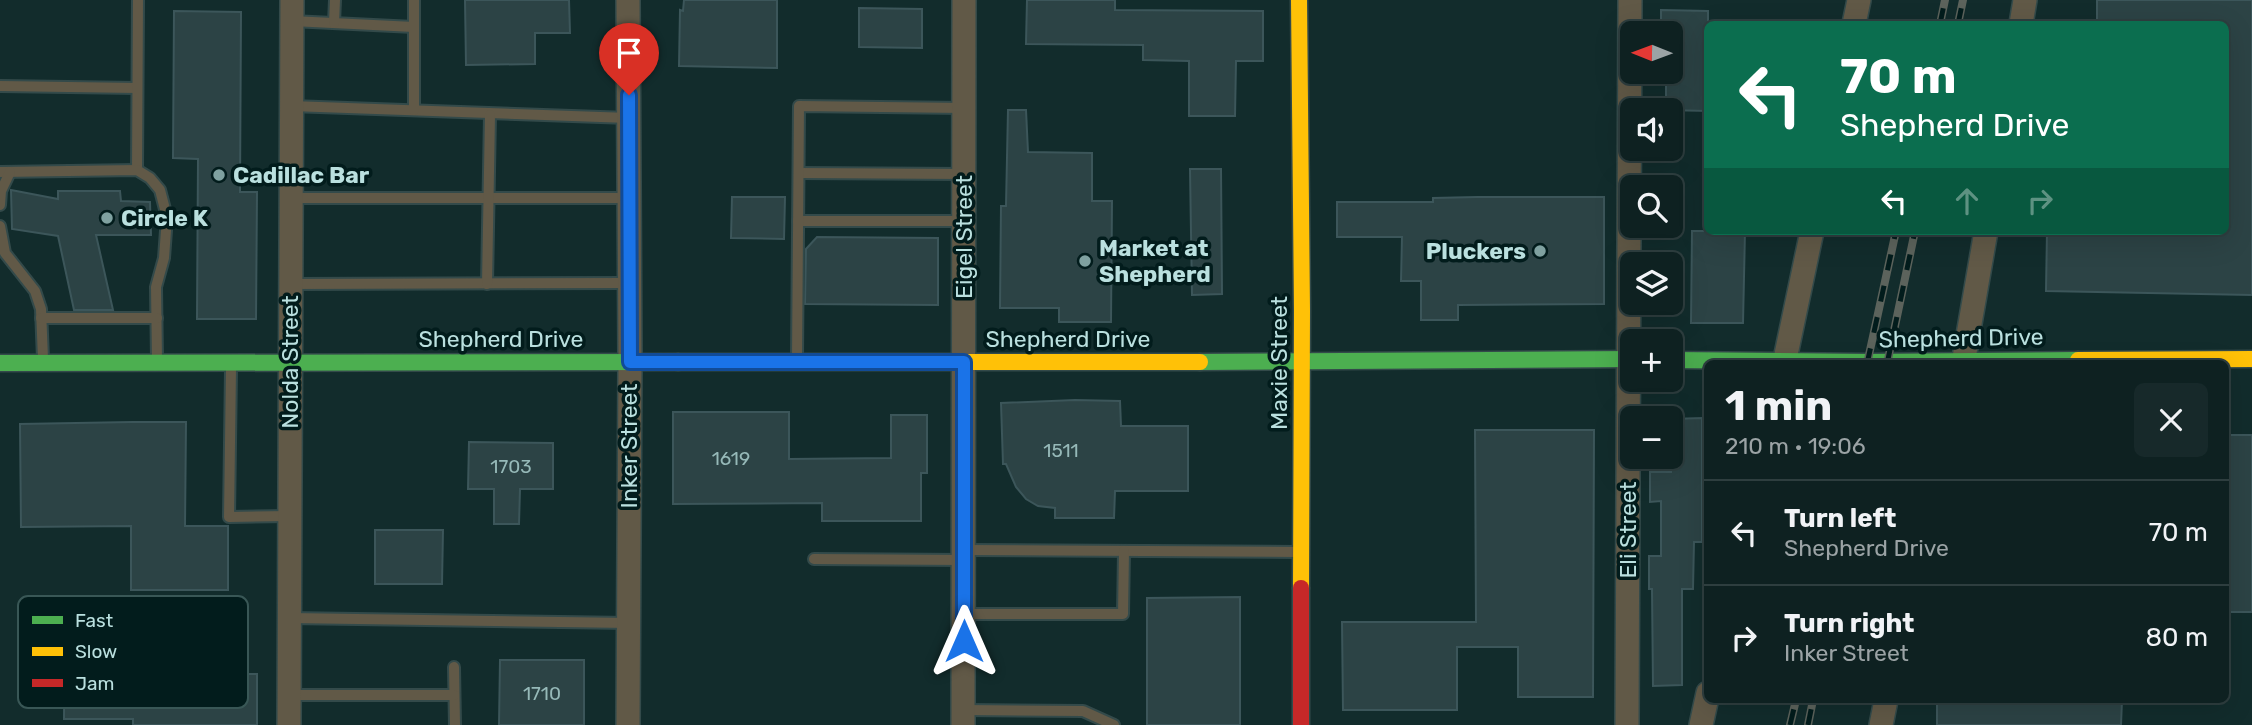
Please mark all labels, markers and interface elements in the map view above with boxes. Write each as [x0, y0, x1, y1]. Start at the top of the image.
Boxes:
north arrow [1620, 21, 1684, 84]
map controls [1620, 21, 1683, 469]
pin [599, 23, 659, 95]
icon: arrive [610, 34, 648, 72]
text: 70 m [1840, 47, 1957, 105]
icon: left [1725, 49, 1816, 140]
button: sound [1620, 98, 1683, 161]
text: Shepherd Drive [1840, 106, 2070, 144]
place label: Cadillac Bar [233, 161, 370, 189]
marker: Cadillac Bar [211, 167, 227, 183]
street label: Eigel Street [950, 175, 978, 299]
button: search [1620, 175, 1683, 238]
icon: left [1875, 182, 1913, 220]
icon: ahead [1948, 182, 1986, 220]
icon: right [2021, 182, 2059, 220]
place label: Circle K [121, 204, 209, 232]
marker: Circle K [99, 210, 115, 226]
place label: Market at Shepherd [1099, 234, 1211, 288]
place label: Pluckers [1426, 237, 1526, 265]
marker: Pluckers [1532, 243, 1548, 259]
button: layers [1620, 252, 1683, 315]
marker: Market at Shepherd [1077, 253, 1093, 269]
street label: Nolda Street [276, 295, 304, 429]
street label: Maxie Street [1265, 296, 1293, 430]
street label: Shepherd Drive [1878, 323, 2044, 353]
street label: Shepherd Drive [419, 325, 583, 353]
street label: Shepherd Drive [986, 325, 1150, 353]
button: + [1620, 329, 1683, 392]
text: 1 min [1725, 381, 1832, 431]
button: close [2134, 383, 2208, 457]
street label: Inker Street [615, 384, 643, 508]
button: − [1620, 406, 1683, 469]
text: 210 m · 19:06 [1725, 432, 1866, 460]
house number: 1511 [1043, 439, 1079, 462]
house number: 1619 [712, 447, 750, 470]
house number: 1703 [490, 455, 532, 478]
street label: Eli Street [1614, 481, 1642, 579]
text: Turn left [1784, 503, 1896, 534]
icon: left [1725, 514, 1763, 552]
text: 70 m [2149, 517, 2208, 548]
text: Shepherd Drive [1784, 534, 1949, 562]
legend [18, 596, 248, 708]
position arrow [927, 604, 1001, 678]
text: Turn right [1784, 608, 1914, 639]
text: Fast [75, 609, 114, 632]
icon: right [1725, 619, 1763, 657]
text: 80 m [2145, 622, 2208, 653]
text: Inker Street [1784, 639, 1909, 667]
text: Slow [75, 640, 117, 663]
text: Jam [75, 672, 114, 695]
house number: 1710 [523, 682, 561, 705]

